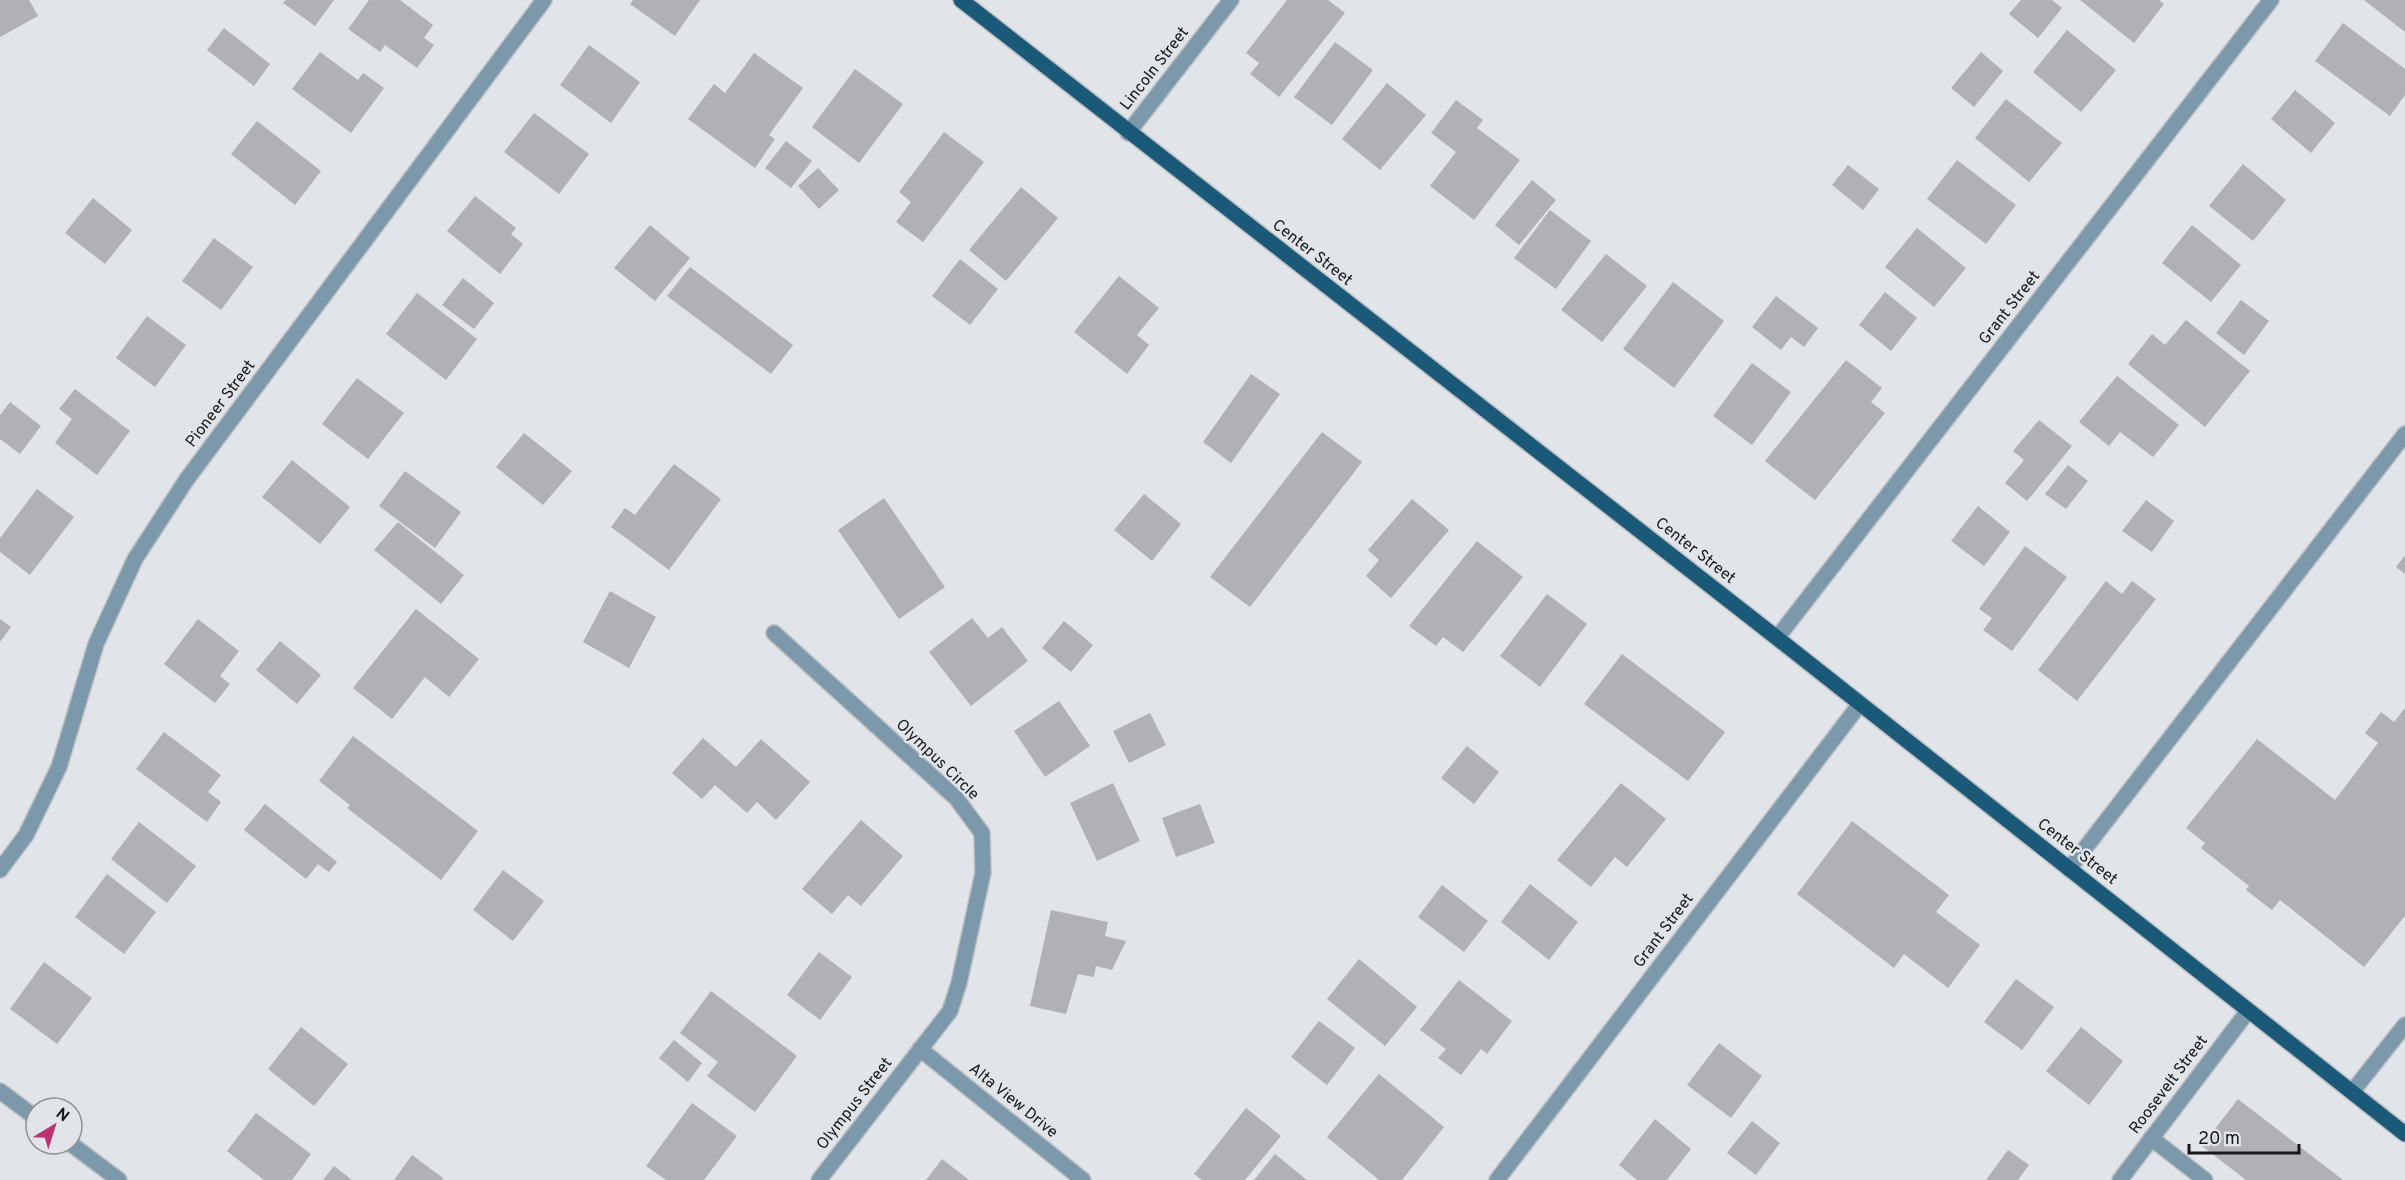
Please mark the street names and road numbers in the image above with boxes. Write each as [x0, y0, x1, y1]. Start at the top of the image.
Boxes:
street label: Lincoln Street [1116, 23, 1194, 115]
street label: Center Street [1268, 215, 1356, 291]
street label: Grant Street [1975, 267, 2045, 349]
street label: Pioneer Street [182, 356, 260, 452]
street label: Center Street [1651, 513, 1739, 589]
street label: Olympus Circle [891, 715, 983, 805]
street label: Center Street [2033, 814, 2121, 890]
street label: Grant Street [1629, 890, 1699, 972]
street label: Roosevelt Street [2125, 1032, 2213, 1138]
street label: Olympus Street [813, 1054, 897, 1154]
street label: Alta View Drive [965, 1059, 1061, 1143]

